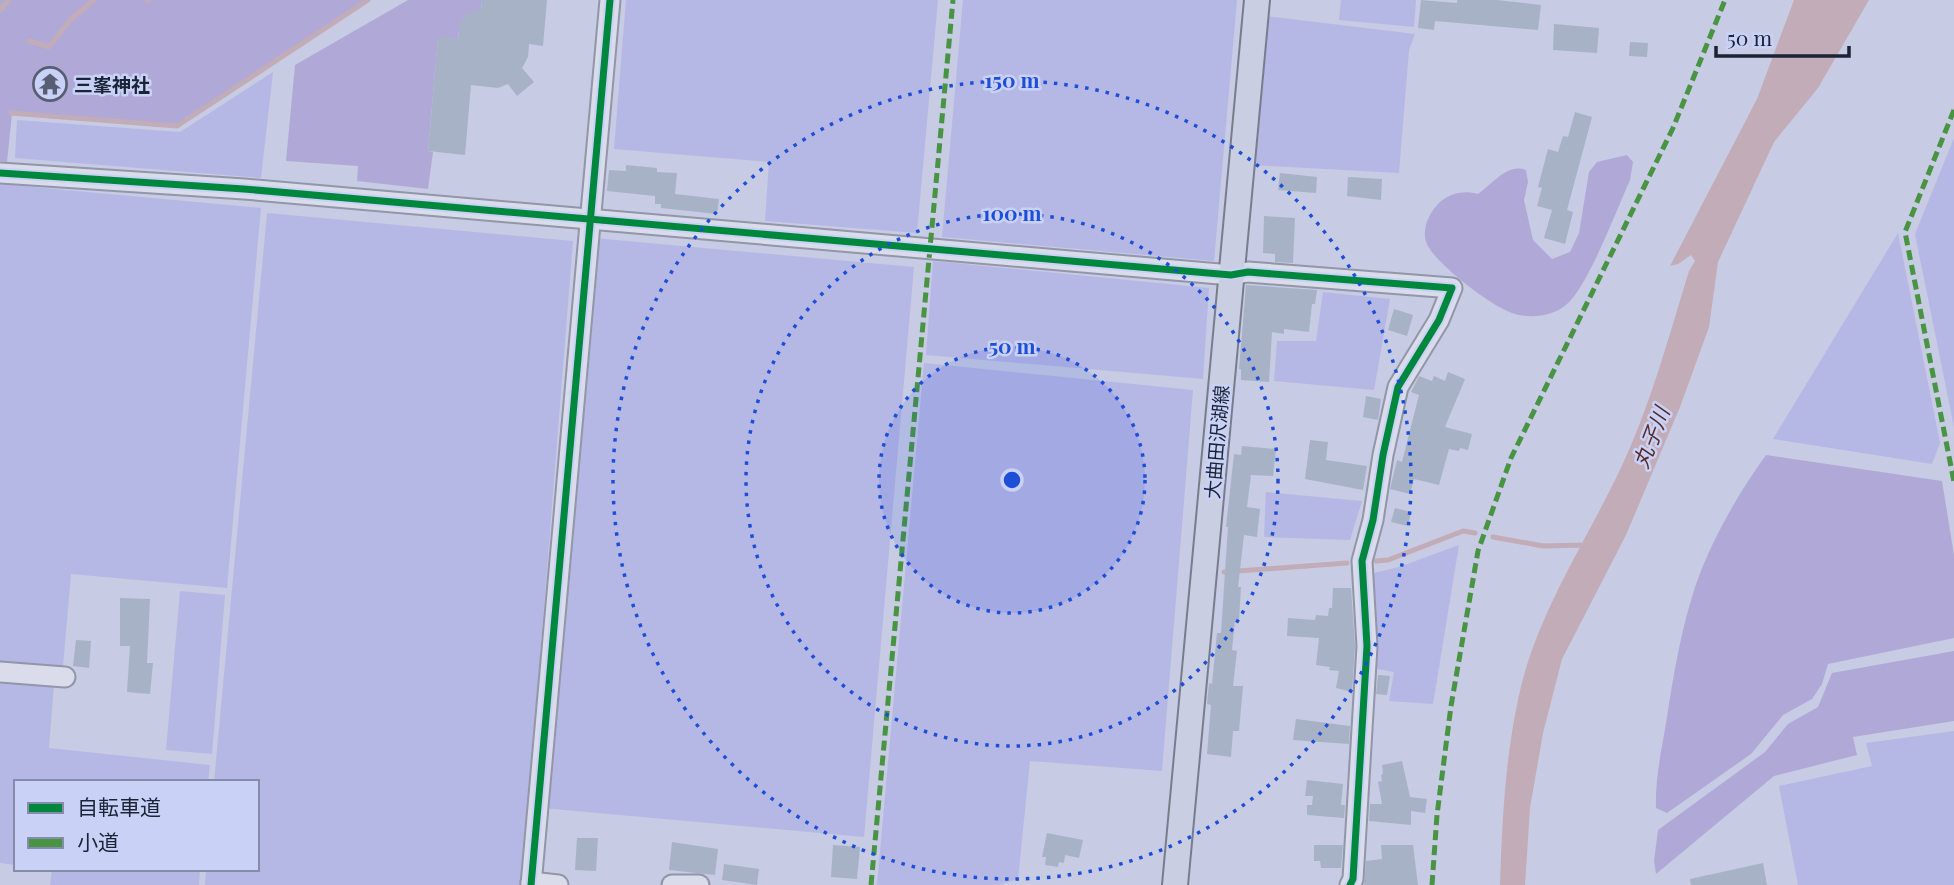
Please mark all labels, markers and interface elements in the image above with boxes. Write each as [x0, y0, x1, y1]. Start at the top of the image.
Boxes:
scale bar [1716, 14, 1849, 58]
text: 50 m [1727, 23, 1773, 51]
temple icon: 三峯神社 [31, 65, 69, 103]
text: 150 m [985, 65, 1039, 93]
place label: 三峯神社 [74, 71, 150, 97]
text: 100 m [982, 198, 1042, 226]
text: 50 m [988, 331, 1036, 359]
street label: 大曲田沢湖線 [1198, 384, 1234, 500]
water label: 丸子川 [1626, 401, 1675, 471]
centre of rings [1000, 468, 1024, 492]
legend [14, 780, 259, 871]
text: 自転車道 [77, 792, 161, 820]
text: 小道 [77, 827, 119, 855]

